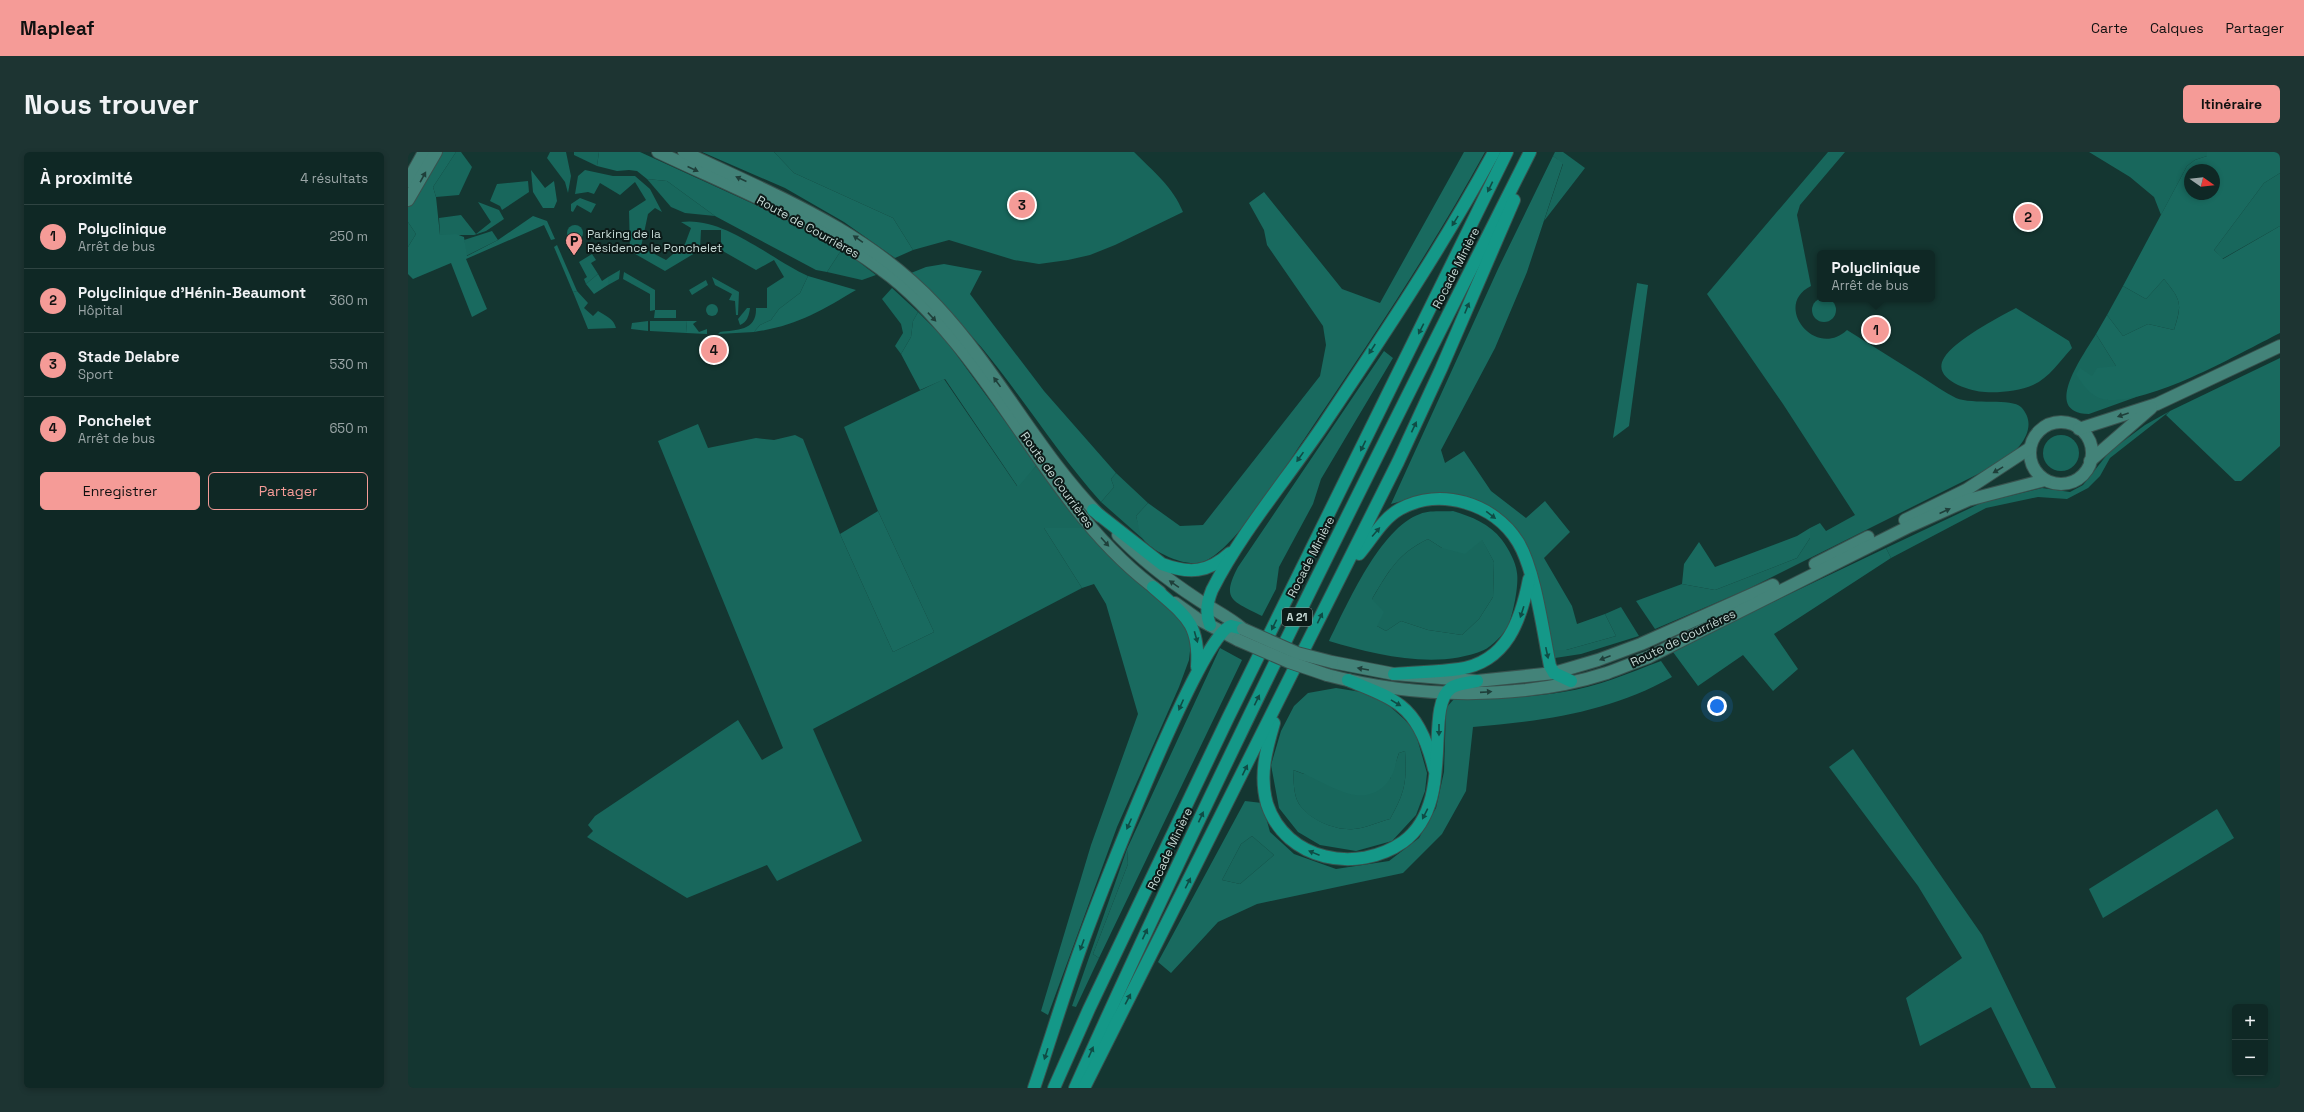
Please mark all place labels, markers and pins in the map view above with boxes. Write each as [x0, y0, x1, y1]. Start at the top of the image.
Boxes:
pin: 3 [1009, 190, 1035, 220]
pin: 2 [2015, 202, 2041, 232]
place label: Parking de la Résidence le Ponchelet [587, 226, 722, 256]
parking icon: Parking de la Résidence le Ponchelet [564, 231, 584, 256]
pin: 1 [1863, 315, 1889, 345]
pin: 4 [701, 335, 727, 365]

